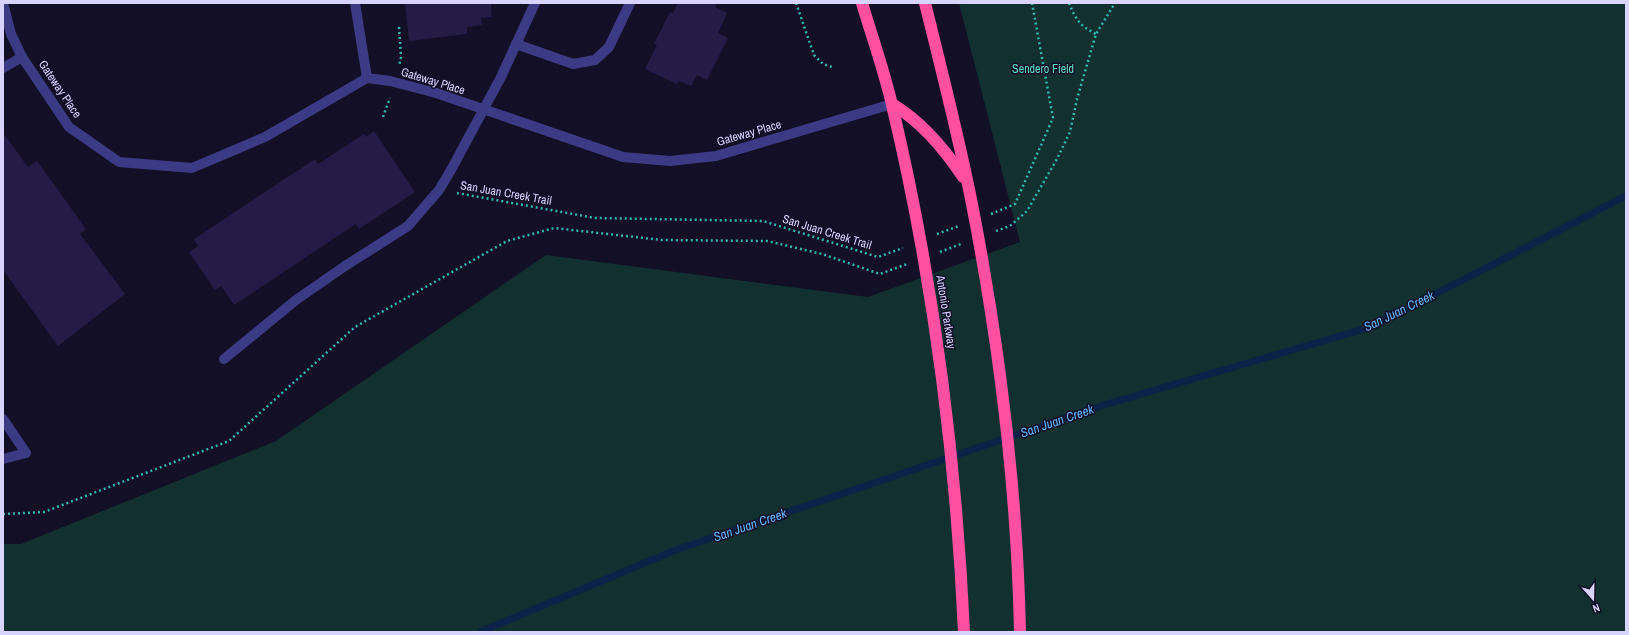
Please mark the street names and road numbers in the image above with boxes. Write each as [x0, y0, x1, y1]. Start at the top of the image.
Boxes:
street label: Gateway Place [35, 57, 85, 121]
street label: Gateway Place [399, 64, 467, 98]
street label: Gateway Place [715, 116, 783, 150]
street label: San Juan Creek Trail [459, 177, 553, 209]
street label: San Juan Creek Trail [780, 211, 874, 253]
street label: Antonio Parkway [932, 273, 960, 350]

